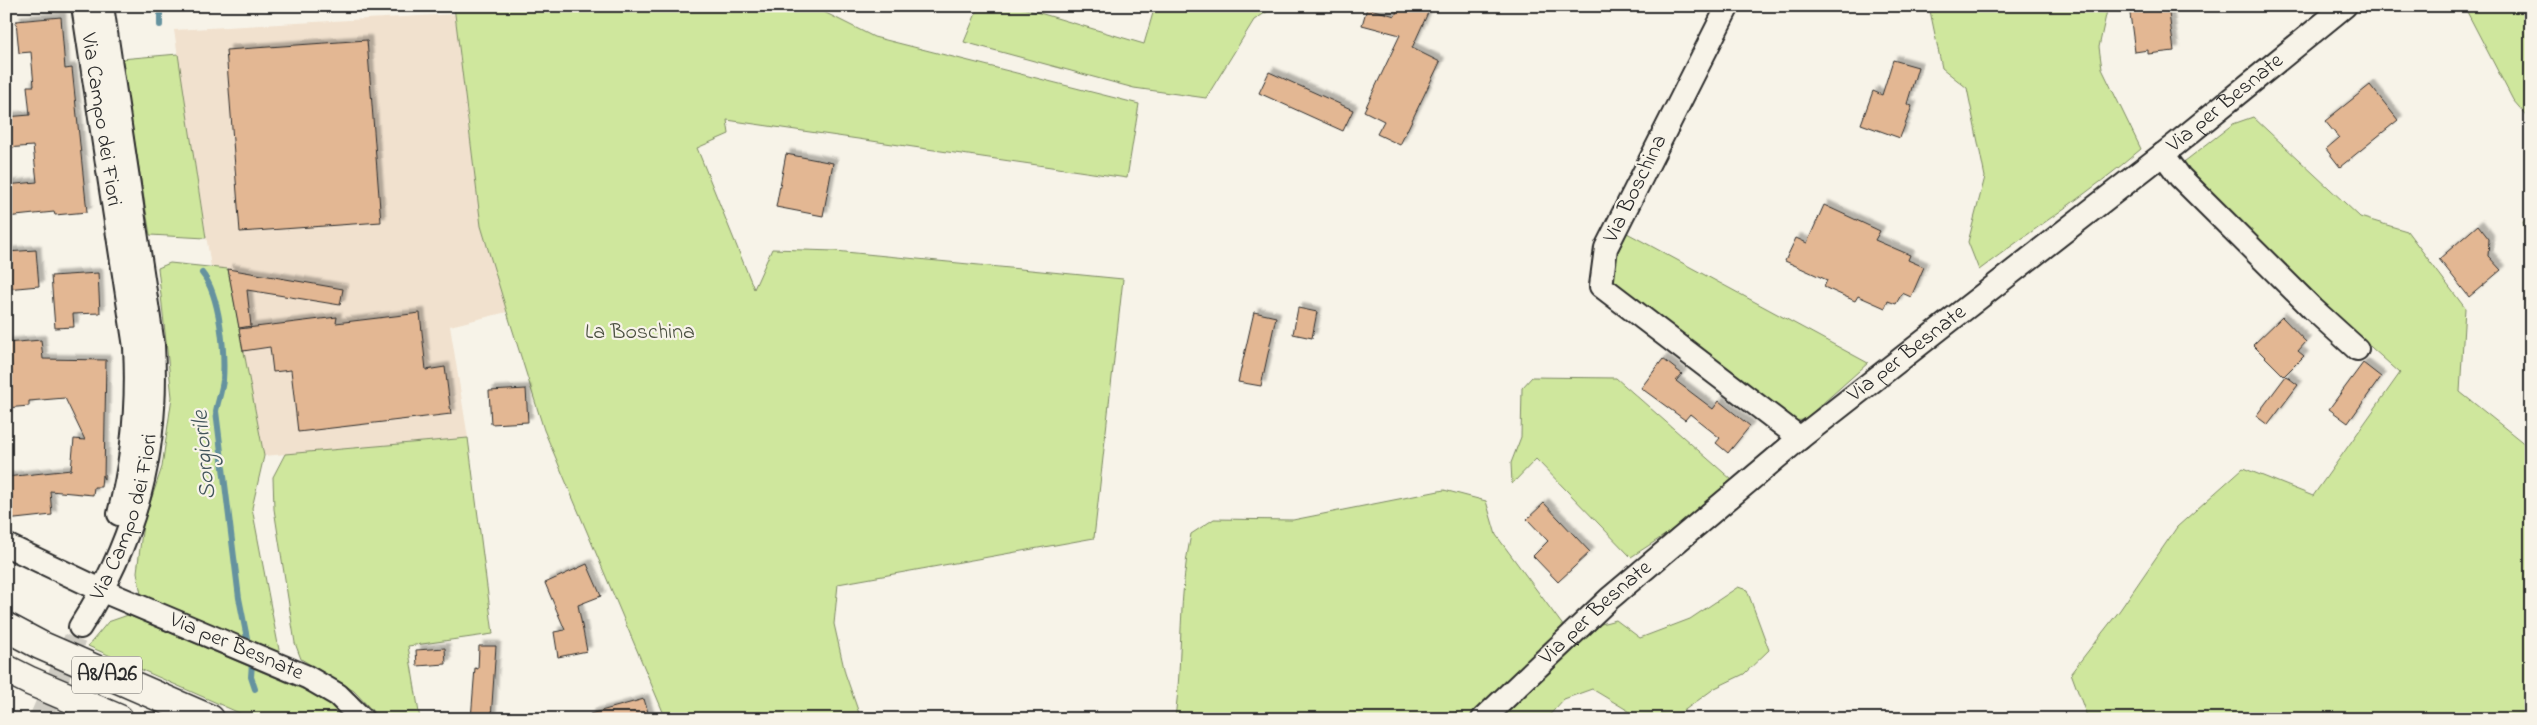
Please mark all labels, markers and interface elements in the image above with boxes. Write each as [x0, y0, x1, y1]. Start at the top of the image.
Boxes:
street label: Via Campo dei Fiori [71, 30, 129, 209]
street label: Via per Besnate [2159, 46, 2291, 162]
street label: Via Boschina [1596, 129, 1676, 250]
street label: Via per Besnate [1840, 297, 1974, 411]
park label: La Boschina [585, 317, 695, 349]
water label: Sorgiorile [184, 408, 226, 501]
street label: Via Campo dei Fiori [82, 432, 167, 608]
street label: Via per Besnate [1532, 553, 1660, 674]
street label: Via per Besnate [163, 604, 308, 690]
road number: A8/A26 [72, 656, 142, 694]

